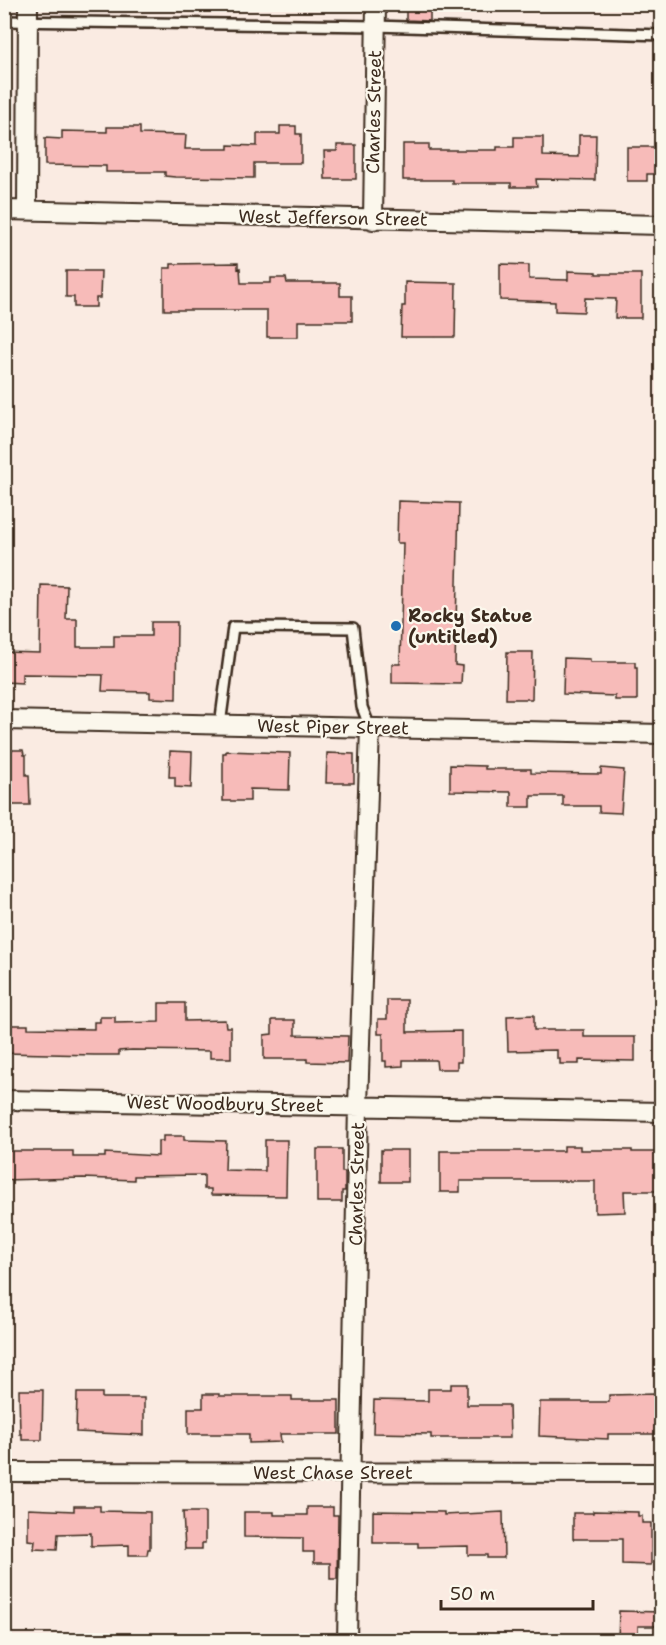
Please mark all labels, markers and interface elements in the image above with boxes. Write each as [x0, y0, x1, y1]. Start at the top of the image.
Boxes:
street label: Charles Street [361, 50, 387, 174]
street label: West Jefferson Street [238, 204, 428, 232]
place label: Rocky Statue (untitled) [408, 604, 533, 649]
marker: Rocky Statue (untitled) [389, 619, 403, 633]
street label: West Piper Street [257, 714, 409, 740]
street label: West Woodbury Street [126, 1090, 324, 1118]
street label: Charles Street [344, 1122, 370, 1246]
street label: West Chase Street [253, 1461, 413, 1485]
scale bar [441, 1573, 592, 1611]
text: 50 m [450, 1582, 495, 1606]

